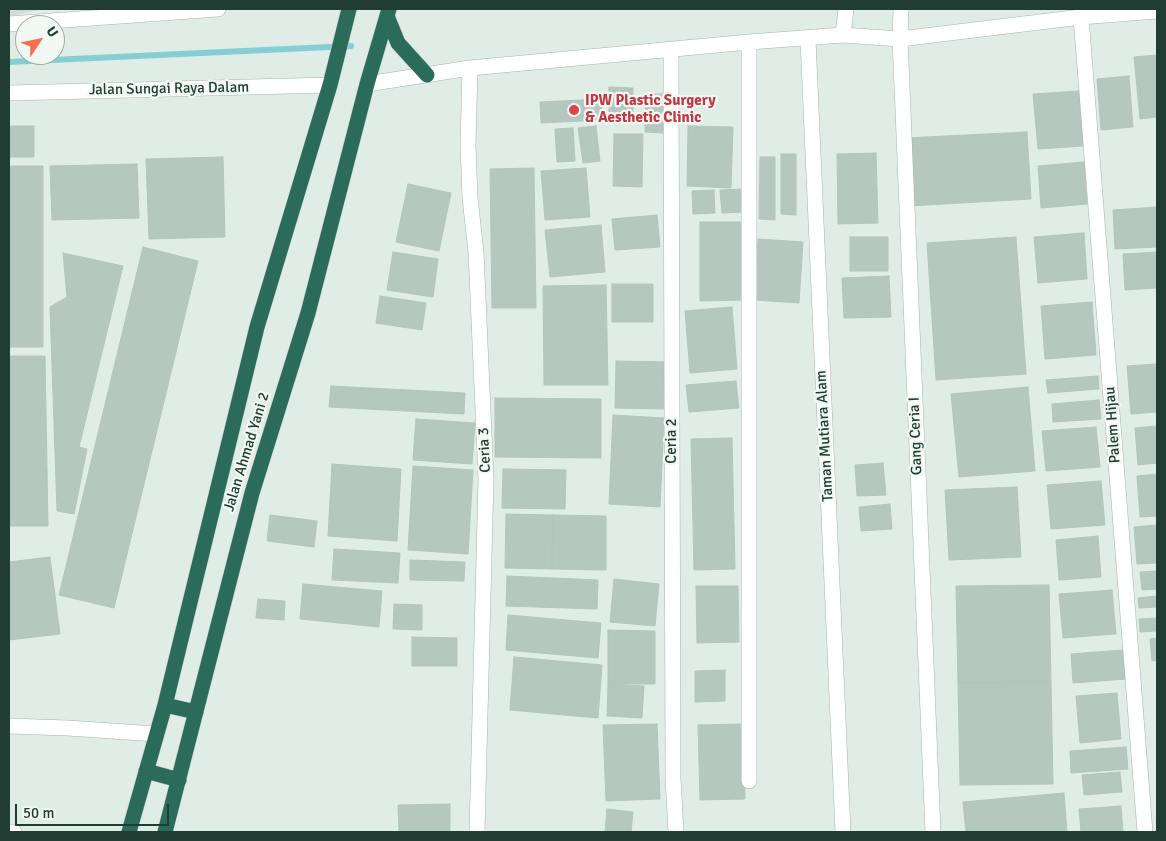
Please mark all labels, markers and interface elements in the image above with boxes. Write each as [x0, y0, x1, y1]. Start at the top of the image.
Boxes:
north arrow [15, 15, 65, 65]
text: U [42, 23, 62, 41]
street label: Jalan Sungai Raya Dalam [89, 79, 249, 99]
place label: IPW Plastic Surgery & Aesthetic Clinic [585, 92, 716, 127]
marker: IPW Plastic Surgery & Aesthetic Clinic [567, 103, 581, 117]
street label: Taman Mutiara Alam [813, 370, 837, 502]
street label: Palem Hijau [1101, 386, 1125, 464]
street label: Jalan Ahmad Yani 2 [220, 390, 274, 514]
street label: Gang Ceria I [906, 397, 926, 475]
street label: Ceria 2 [663, 418, 681, 464]
street label: Ceria 3 [475, 427, 495, 473]
scale bar [18, 794, 171, 826]
text: 50 m [23, 804, 54, 822]

